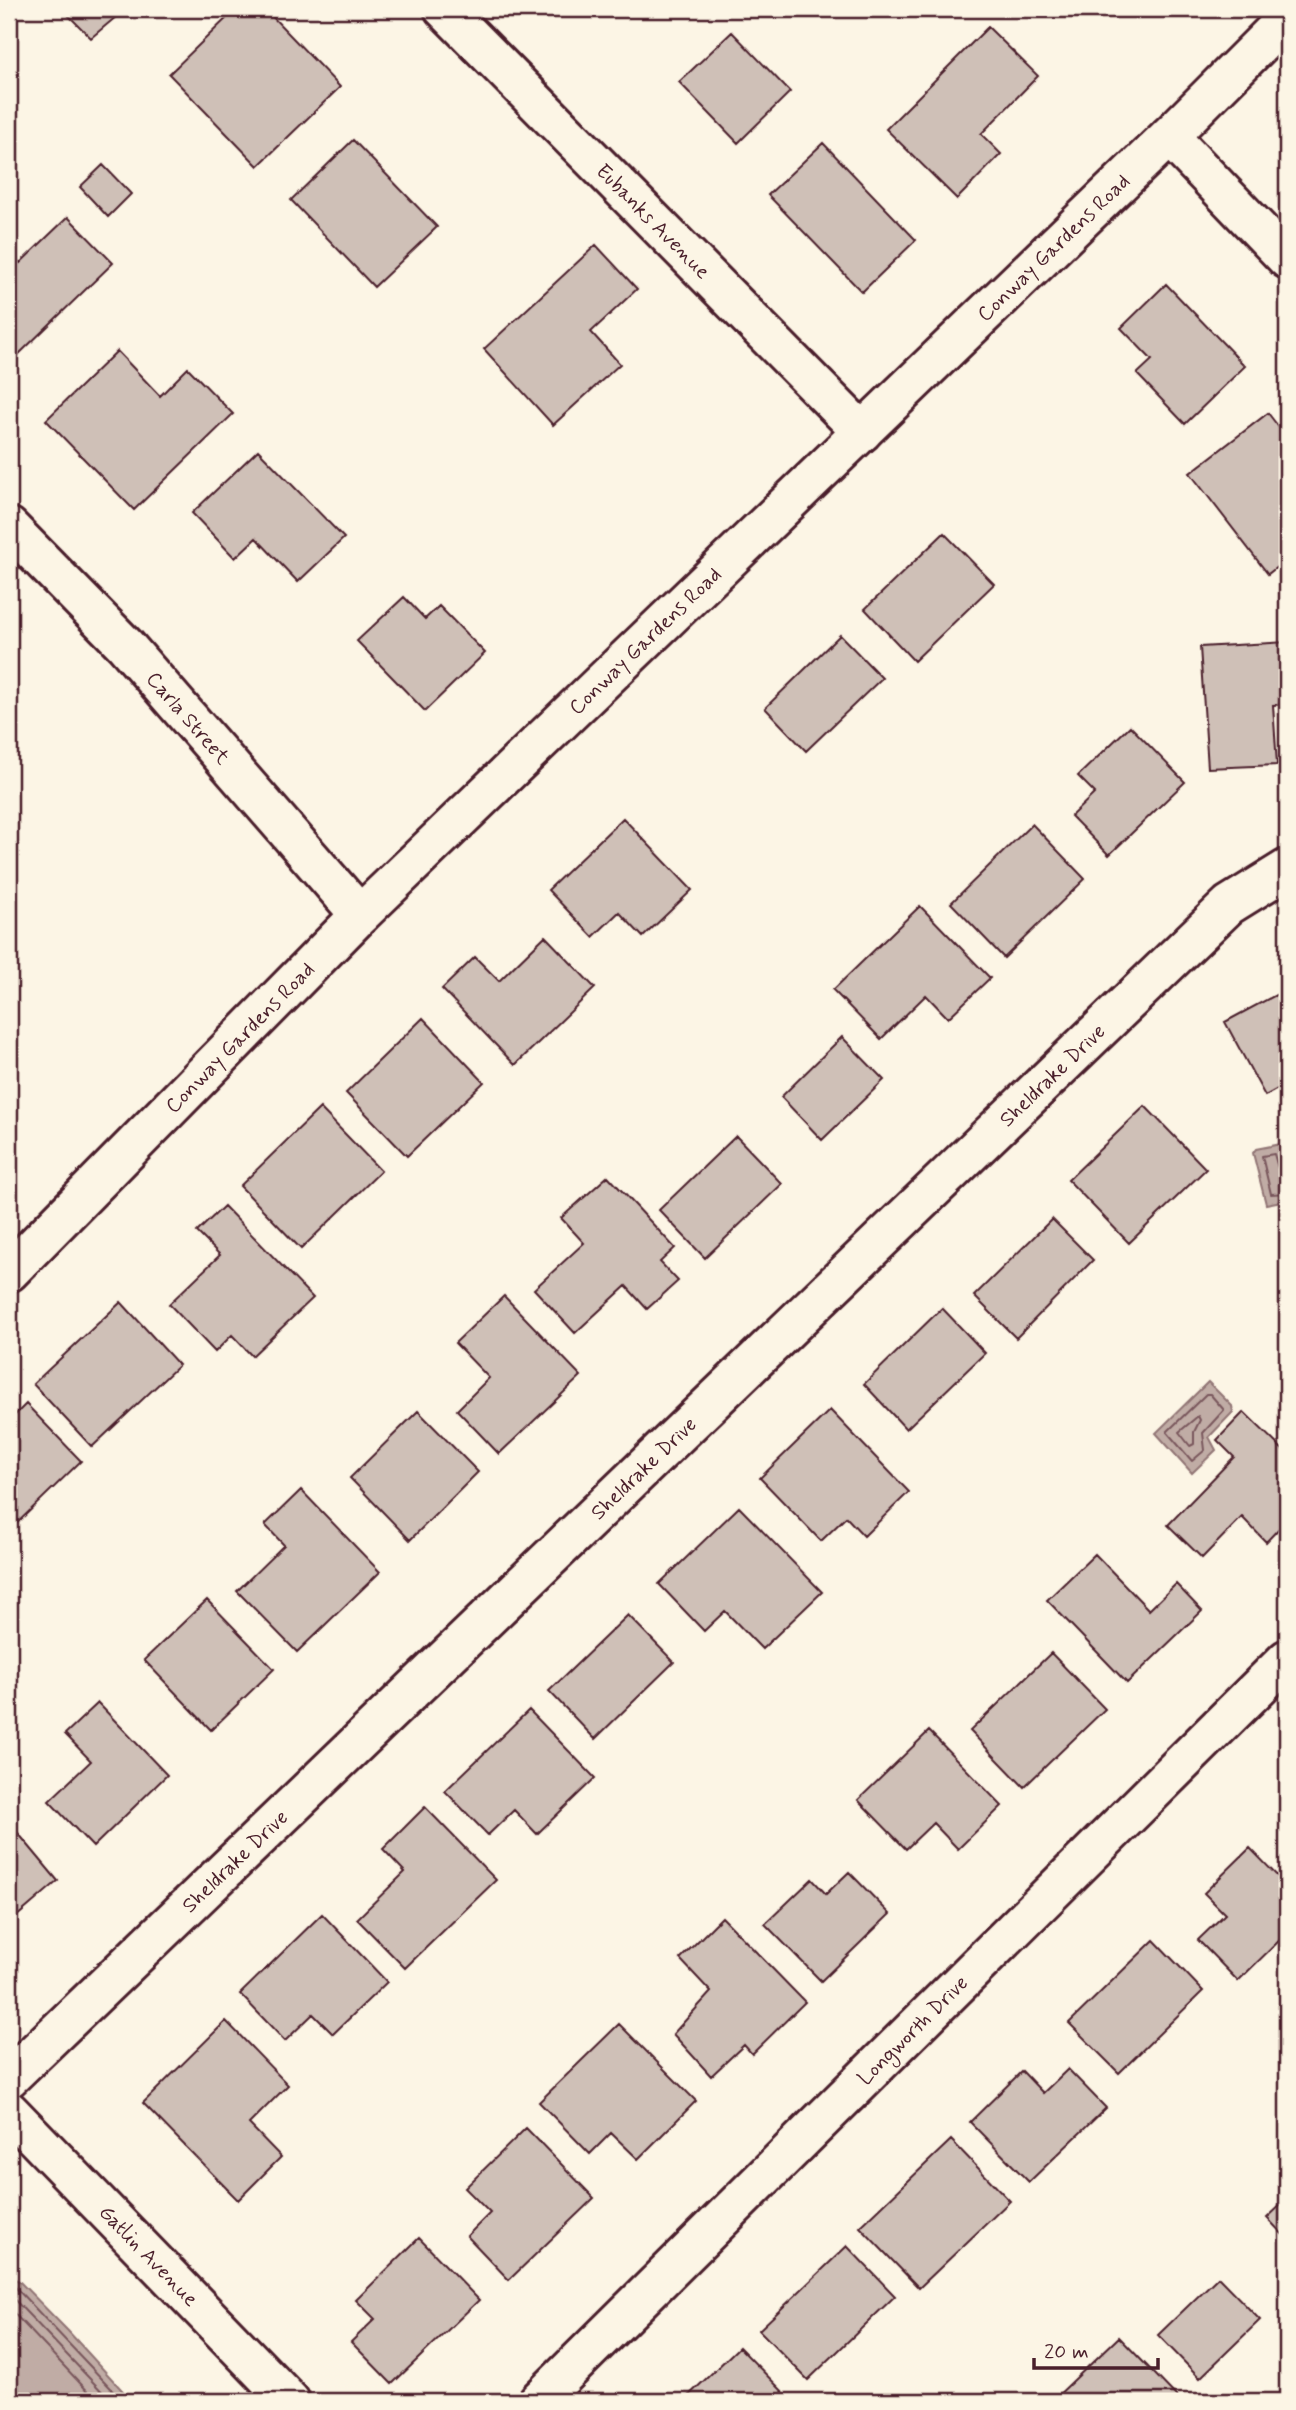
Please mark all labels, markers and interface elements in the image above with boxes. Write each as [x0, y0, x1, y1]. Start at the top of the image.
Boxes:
street label: Eubanks Avenue [589, 158, 716, 286]
street label: Conway Gardens Road [971, 168, 1136, 328]
street label: Conway Gardens Road [563, 561, 728, 722]
street label: Carla Street [139, 666, 236, 771]
street label: Conway Gardens Road [160, 956, 321, 1120]
street label: Sheldrake Drive [994, 1018, 1112, 1134]
street label: Sheldrake Drive [585, 1411, 703, 1527]
street label: Sheldrake Drive [176, 1804, 295, 1919]
street label: Longworth Drive [852, 1970, 975, 2092]
street label: Gatlin Avenue [92, 2199, 204, 2313]
scale bar [1034, 2326, 1158, 2370]
text: 20 m [1044, 2338, 1089, 2366]

